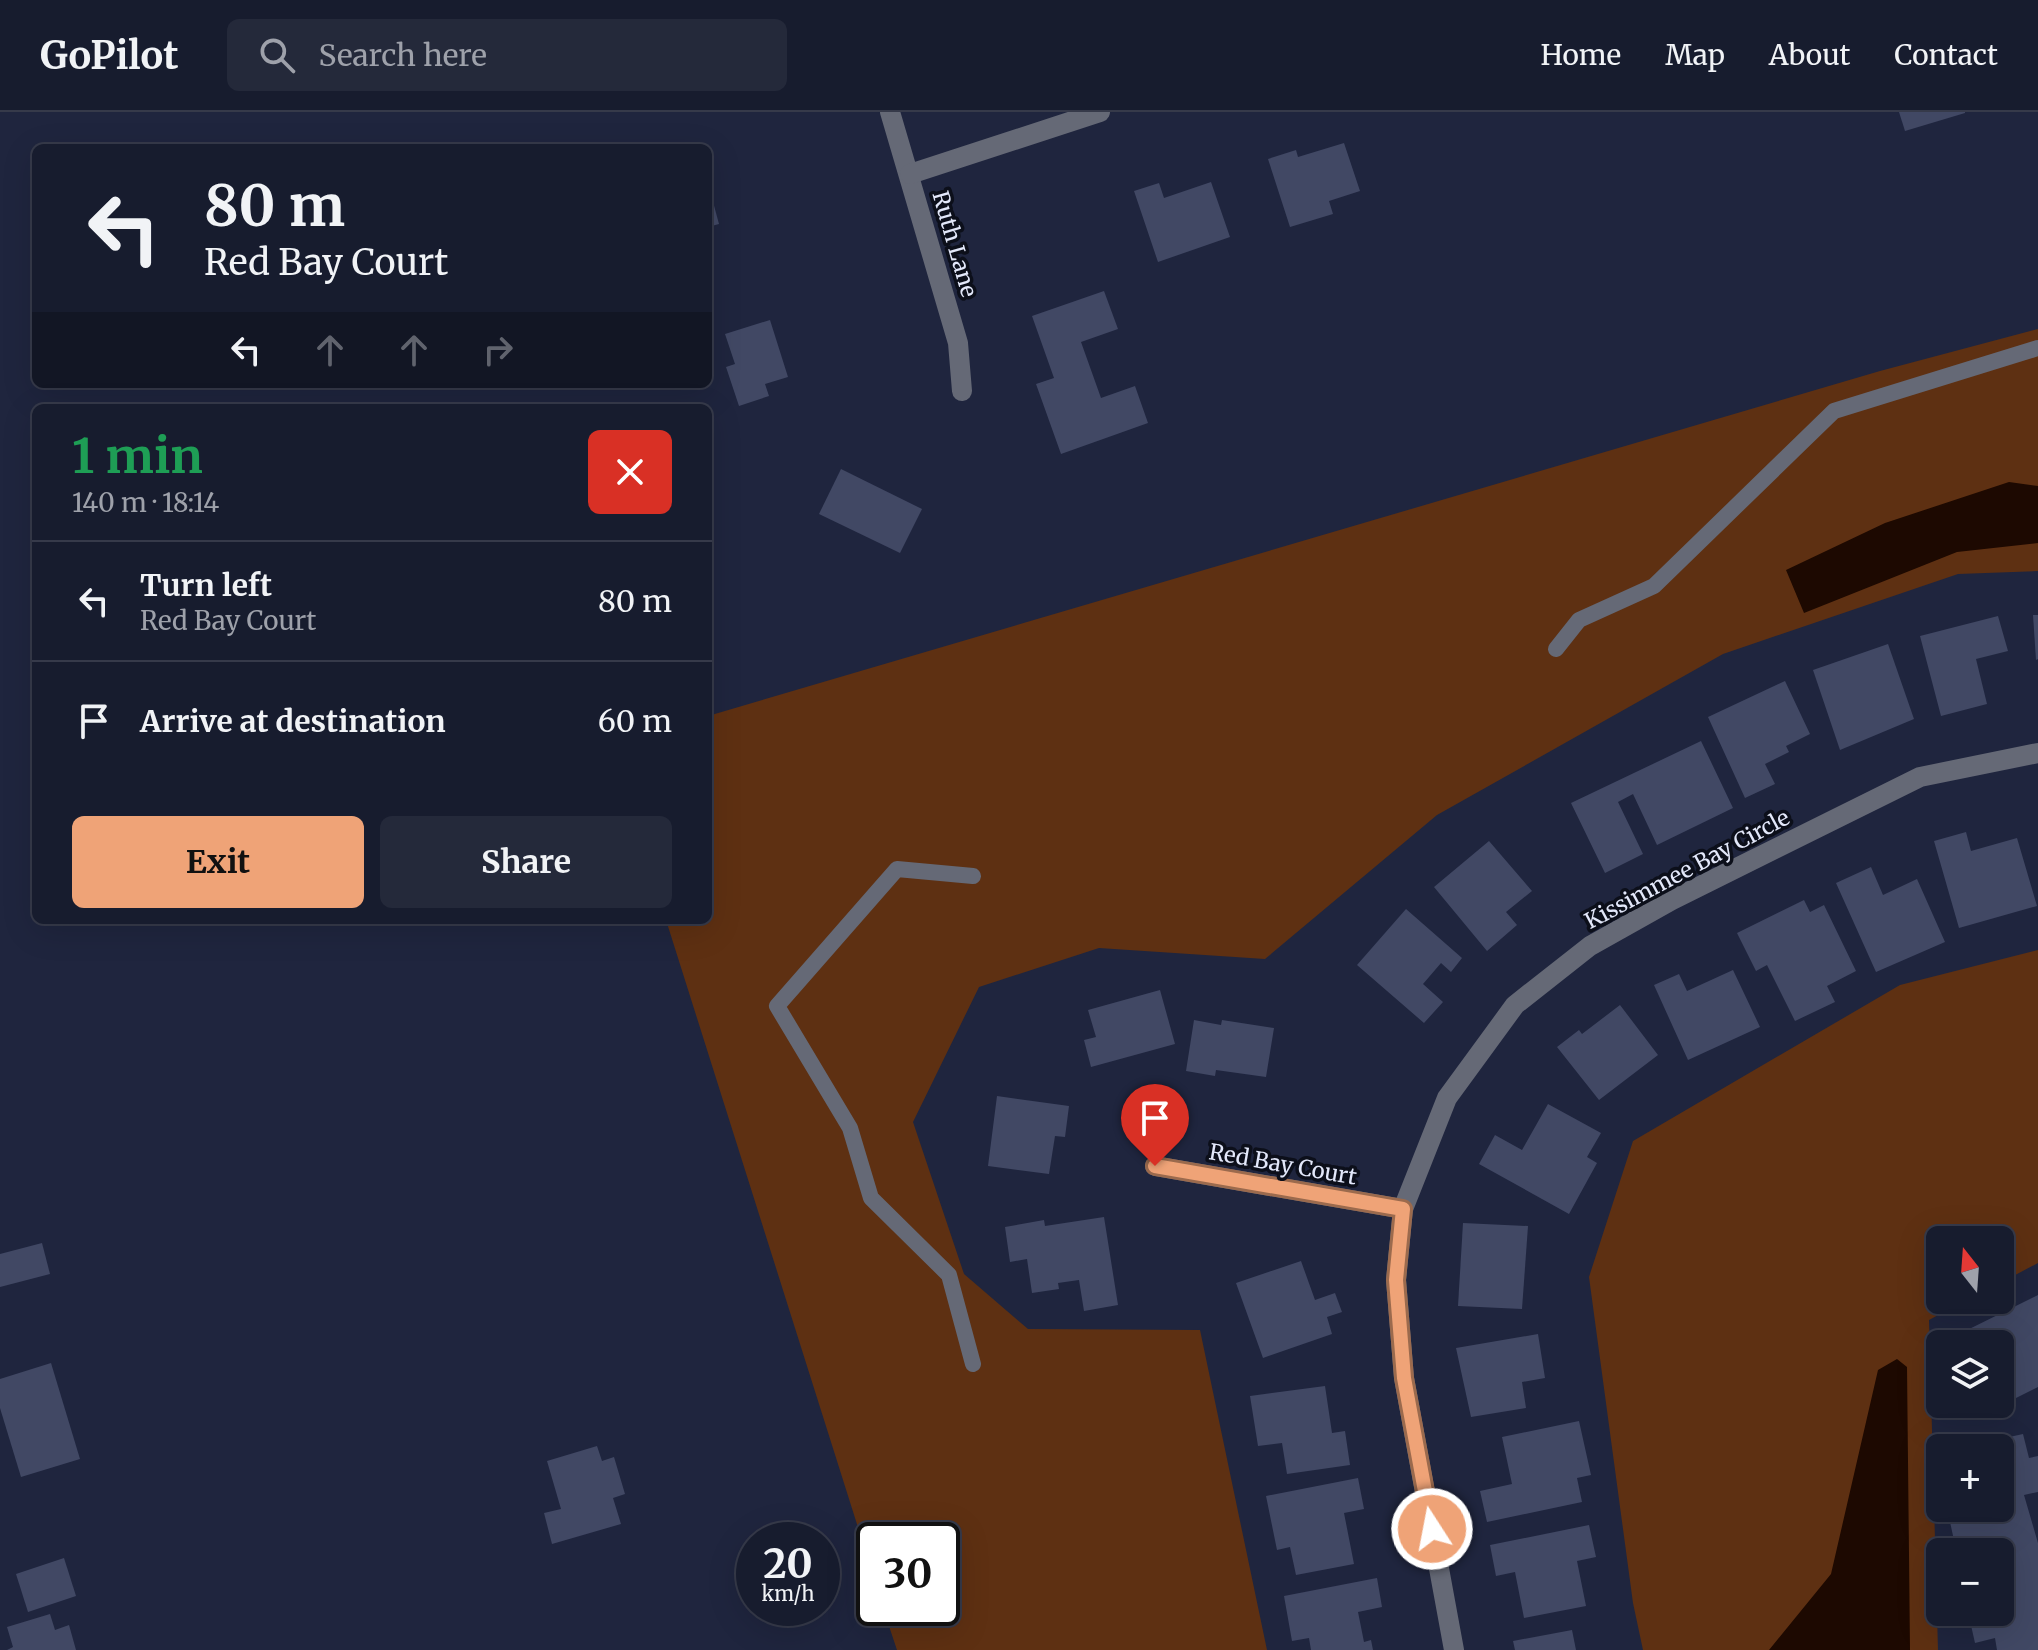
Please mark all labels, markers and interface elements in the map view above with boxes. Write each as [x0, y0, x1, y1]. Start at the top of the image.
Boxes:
search box [227, 19, 787, 91]
text: GoPilot [40, 32, 179, 79]
icon: search [255, 33, 299, 77]
text: Search here [319, 36, 487, 74]
text: Home [1540, 37, 1621, 73]
text: Map [1665, 37, 1725, 73]
text: About [1769, 37, 1850, 73]
text: Contact [1894, 37, 1998, 73]
text: 80 m [204, 171, 345, 241]
icon: left [72, 176, 176, 280]
street label: Ruth Lane [927, 188, 983, 300]
text: Red Bay Court [204, 240, 448, 285]
icon: left [224, 328, 268, 372]
icon: ahead [308, 328, 352, 372]
icon: ahead [392, 328, 436, 372]
icon: right [476, 328, 520, 372]
text: 1 min [72, 426, 203, 486]
button: close [588, 430, 672, 514]
text: 140 m · 18:14 [72, 486, 219, 519]
text: Turn left [140, 566, 272, 604]
icon: left [72, 579, 116, 623]
text: 80 m [598, 582, 672, 620]
text: Red Bay Court [140, 604, 316, 637]
icon: arrive [72, 699, 116, 743]
text: Arrive at destination [140, 702, 446, 740]
text: 60 m [598, 702, 672, 740]
street label: Kissimmee Bay Circle [1580, 803, 1794, 935]
button: Exit [72, 816, 364, 908]
button: Share [380, 816, 672, 908]
pin [1121, 1084, 1189, 1166]
icon: arrive [1133, 1096, 1177, 1140]
street label: Red Bay Court [1207, 1137, 1359, 1191]
north arrow [1926, 1226, 2014, 1314]
map controls [1926, 1226, 2014, 1626]
button: layers [1926, 1330, 2014, 1418]
button: + [1926, 1434, 2014, 1522]
position arrow [1390, 1487, 1474, 1571]
speed limit sign: 30 [856, 1522, 960, 1626]
button: − [1926, 1538, 2014, 1626]
text: 20 [763, 1539, 813, 1589]
text: km/h [762, 1581, 814, 1606]

